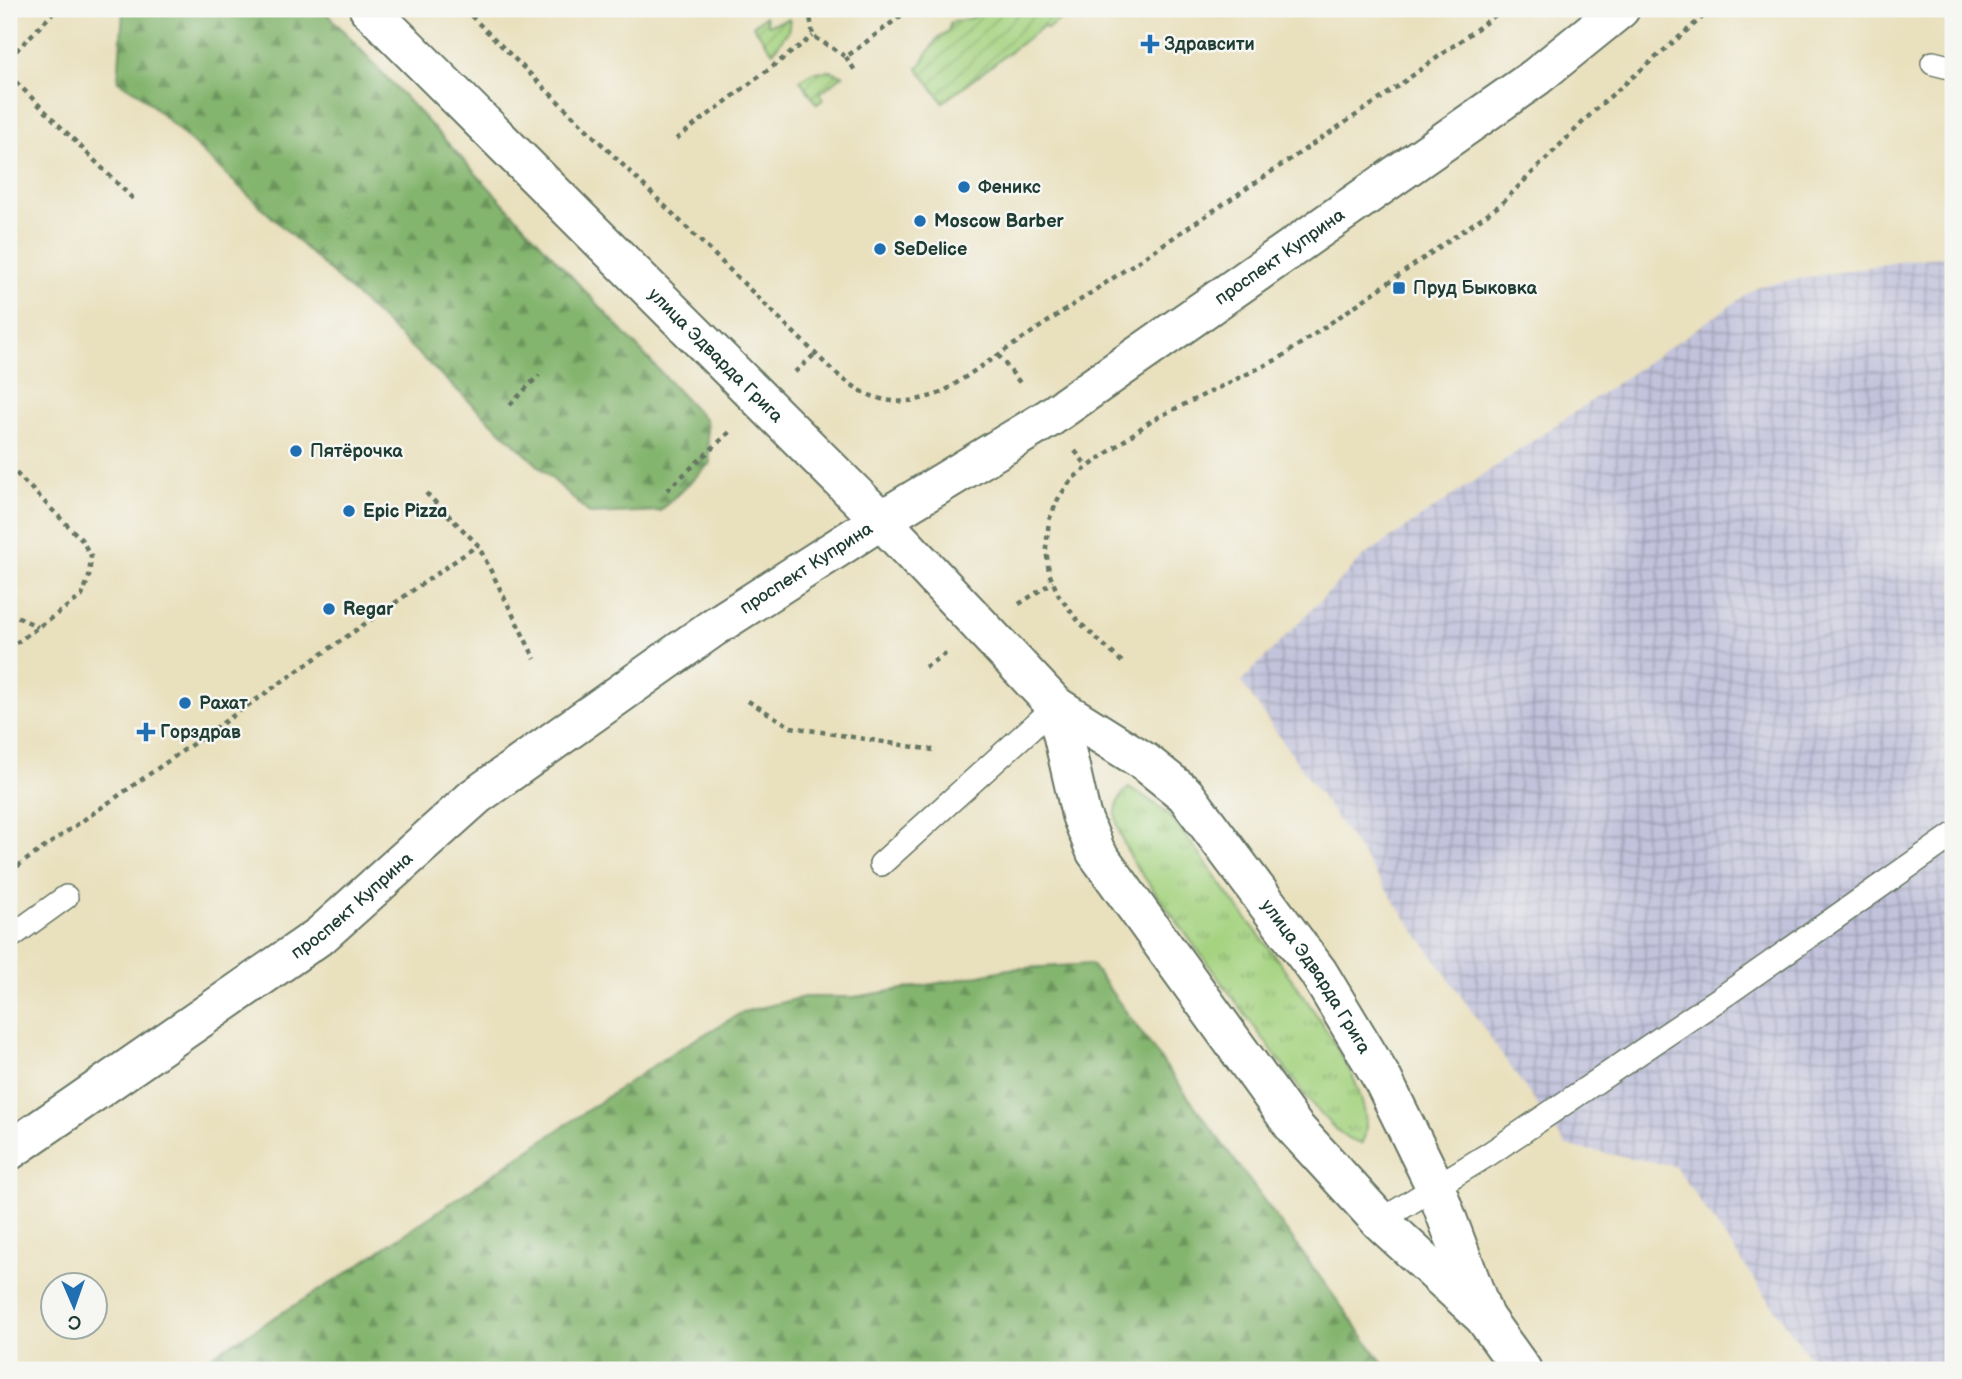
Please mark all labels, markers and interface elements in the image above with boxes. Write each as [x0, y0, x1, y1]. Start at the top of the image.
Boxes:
place label: Здравсити [1164, 34, 1255, 55]
marker: Здравсити [1142, 36, 1158, 52]
place label: Феникс [978, 177, 1041, 198]
marker: Феникс [956, 179, 972, 195]
street label: проспект Куприна [1211, 204, 1349, 309]
place label: Moscow Barber [934, 211, 1065, 232]
marker: Moscow Barber [912, 213, 928, 229]
place label: SeDelice [894, 239, 967, 260]
marker: SeDelice [872, 241, 888, 257]
place label: Пруд Быковка [1413, 278, 1537, 299]
marker: Пруд Быковка [1391, 280, 1407, 296]
street label: улица Эдварда Грига [644, 284, 788, 427]
place label: Пятёрочка [310, 441, 403, 462]
marker: Пятёрочка [288, 443, 304, 459]
place label: Epic Pizza [363, 501, 447, 522]
marker: Epic Pizza [341, 503, 357, 519]
street label: проспект Куприна [736, 518, 877, 618]
place label: Regar [343, 599, 394, 620]
marker: Regar [321, 601, 337, 617]
place label: Рахат [199, 693, 248, 714]
marker: Рахат [177, 695, 193, 711]
place label: Горздрав [160, 722, 241, 743]
marker: Горздрав [138, 724, 154, 740]
street label: проспект Куприна [287, 847, 417, 963]
street label: улица Эдварда Грига [1257, 895, 1375, 1058]
north arrow [38, 1270, 108, 1340]
text: С [68, 1310, 82, 1333]

